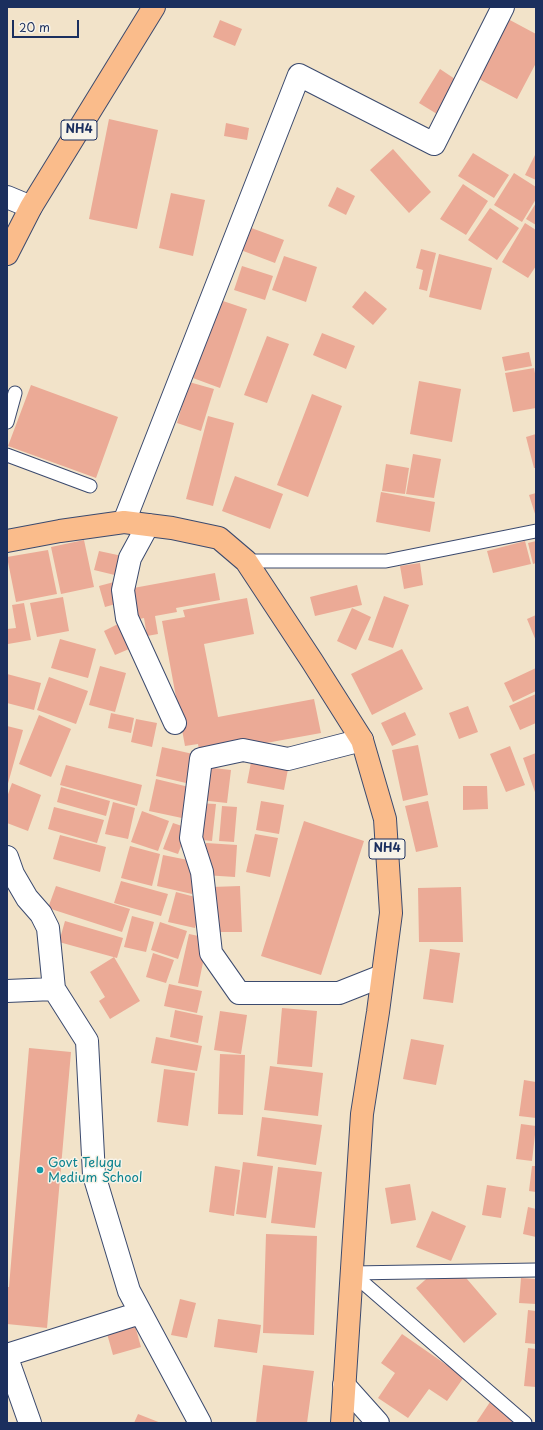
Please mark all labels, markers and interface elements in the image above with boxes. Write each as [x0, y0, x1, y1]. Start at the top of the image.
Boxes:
scale bar [14, 12, 81, 38]
text: 20 m [19, 18, 50, 36]
road number: NH4 [61, 120, 97, 140]
road number: NH4 [369, 839, 405, 859]
place label: Govt Telugu Medium School [48, 1155, 143, 1186]
marker: Govt Telugu Medium School [35, 1165, 45, 1175]

